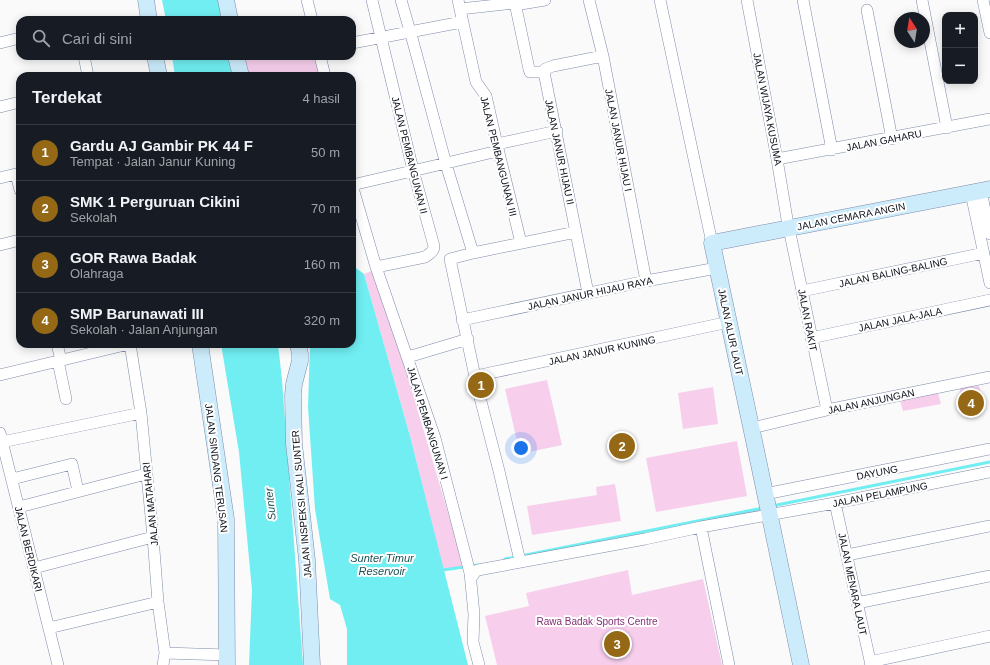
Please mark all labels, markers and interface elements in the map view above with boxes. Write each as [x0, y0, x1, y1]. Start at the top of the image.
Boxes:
north arrow [894, 12, 930, 48]
map controls [942, 12, 978, 84]
button: + [942, 12, 978, 48]
search box [16, 16, 356, 60]
icon: search [30, 27, 52, 49]
text: Cari di sini [62, 30, 132, 47]
button: − [942, 48, 978, 84]
street label: JALAN WIJAYA KUSUMA [751, 52, 784, 167]
text: Terdekat [32, 88, 102, 107]
street label: JALAN JANUR HIJAU I [603, 88, 634, 192]
text: 4 hasil [302, 91, 340, 106]
street label: JALAN PEMBANGUNAN II [390, 95, 429, 215]
street label: JALAN PEMBANGUNAN III [478, 95, 519, 217]
street label: JALAN JANUR HIJAU II [543, 99, 576, 206]
street label: JALAN GAHARU [845, 128, 923, 153]
text: Gardu AJ Gambir PK 44 F [70, 137, 253, 154]
text: 1 [41, 145, 49, 160]
text: 50 m [311, 145, 340, 160]
text: Tempat · Jalan Janur Kuning [70, 154, 235, 169]
text: SMK 1 Perguruan Cikini [70, 193, 240, 210]
text: 2 [41, 201, 49, 216]
text: 70 m [311, 201, 340, 216]
street label: JALAN CEMARA ANGIN [796, 201, 906, 232]
text: Sekolah [70, 210, 117, 225]
text: GOR Rawa Badak [70, 249, 197, 266]
street label: JALAN BALING-BALING [838, 256, 949, 289]
text: 3 [41, 257, 49, 272]
text: 160 m [304, 257, 340, 272]
text: Olahraga [70, 266, 123, 281]
street label: JALAN JANUR HIJAU RAYA [527, 275, 654, 312]
street label: JALAN ALUR LAUT [716, 288, 745, 376]
street label: JALAN RAKIT [796, 288, 819, 352]
text: SMP Barunawati III [70, 305, 204, 322]
street label: JALAN JALA-JALA [857, 305, 943, 334]
text: 4 [41, 313, 49, 328]
text: 320 m [304, 313, 340, 328]
text: Sekolah · Jalan Anjungan [70, 322, 217, 337]
street label: JALAN JANUR KUNING [548, 334, 657, 367]
street label: JALAN PEMBANGUNAN I [405, 365, 450, 481]
pin: 1 [468, 370, 494, 400]
street label: JALAN ANJUNGAN [827, 387, 915, 416]
pin: 4 [958, 388, 984, 418]
street label: JALAN SINDANG TERUSAN [203, 403, 230, 533]
street label: JALAN INSPEKSI KALI SUNTER [290, 430, 313, 578]
pin: 2 [609, 431, 635, 461]
your location [511, 438, 531, 458]
street label: JALAN MATAHARI [141, 462, 160, 546]
street label: DAYUNG [855, 463, 899, 482]
street label: JALAN PELAMPUNG [832, 480, 929, 509]
water label: Sunter [262, 486, 278, 521]
street label: JALAN BERDIKARI [13, 505, 44, 593]
street label: JALAN MENARA LAUT [836, 532, 869, 636]
water label: Sunter Timur Reservoir [350, 552, 415, 577]
park label: Rawa Badak Sports Centre [536, 616, 658, 627]
pin: 3 [604, 629, 630, 659]

